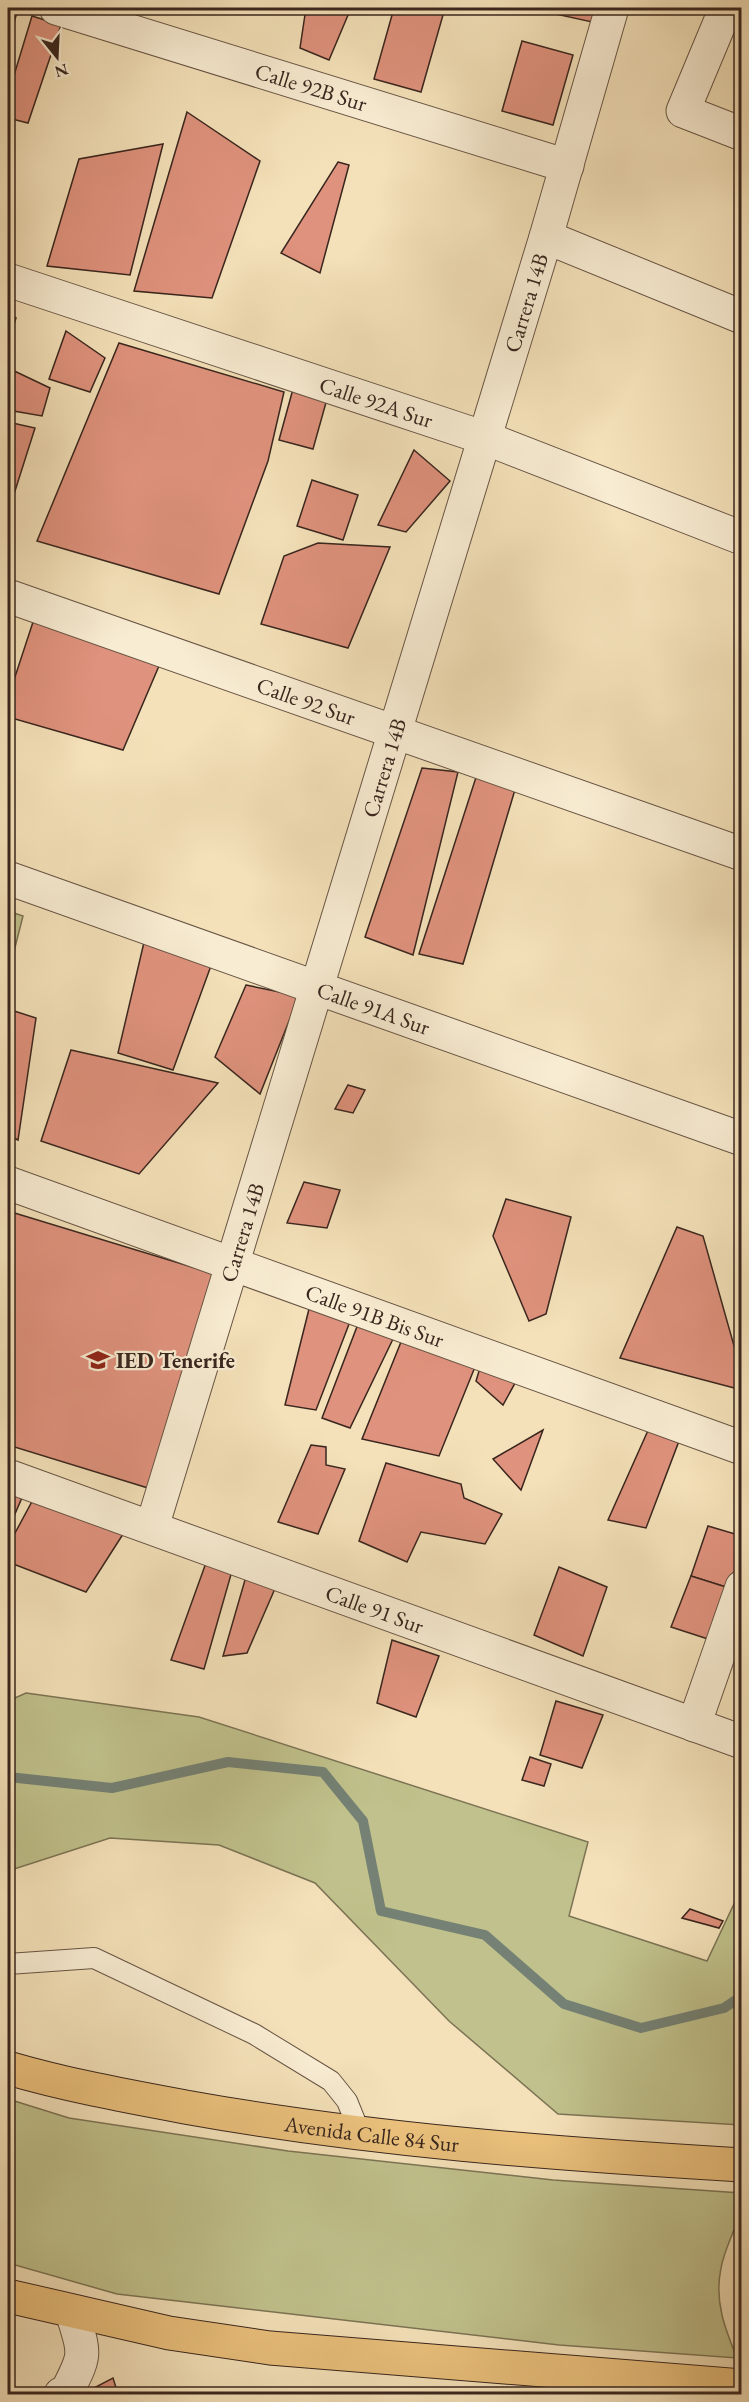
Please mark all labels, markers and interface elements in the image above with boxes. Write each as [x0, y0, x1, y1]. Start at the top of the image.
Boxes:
north arrow [27, 27, 87, 87]
street label: Calle 92B Sur [252, 56, 371, 118]
text: N [52, 59, 71, 83]
street label: Carrera 14B [497, 250, 555, 356]
street label: Calle 92A Sur [316, 370, 437, 435]
street label: Calle 92 Sur [253, 670, 360, 732]
street label: Carrera 14B [355, 714, 413, 821]
street label: Calle 91A Sur [313, 975, 435, 1042]
street label: Carrera 14B [213, 1179, 271, 1286]
street label: Calle 91B Bis Sur [301, 1277, 449, 1354]
place label: IED Tenerife [116, 1346, 235, 1375]
school or university icon: IED Tenerife [85, 1347, 111, 1373]
street label: Calle 91 Sur [321, 1578, 428, 1640]
street label: Avenida Calle 84 Sur [282, 2109, 461, 2158]

